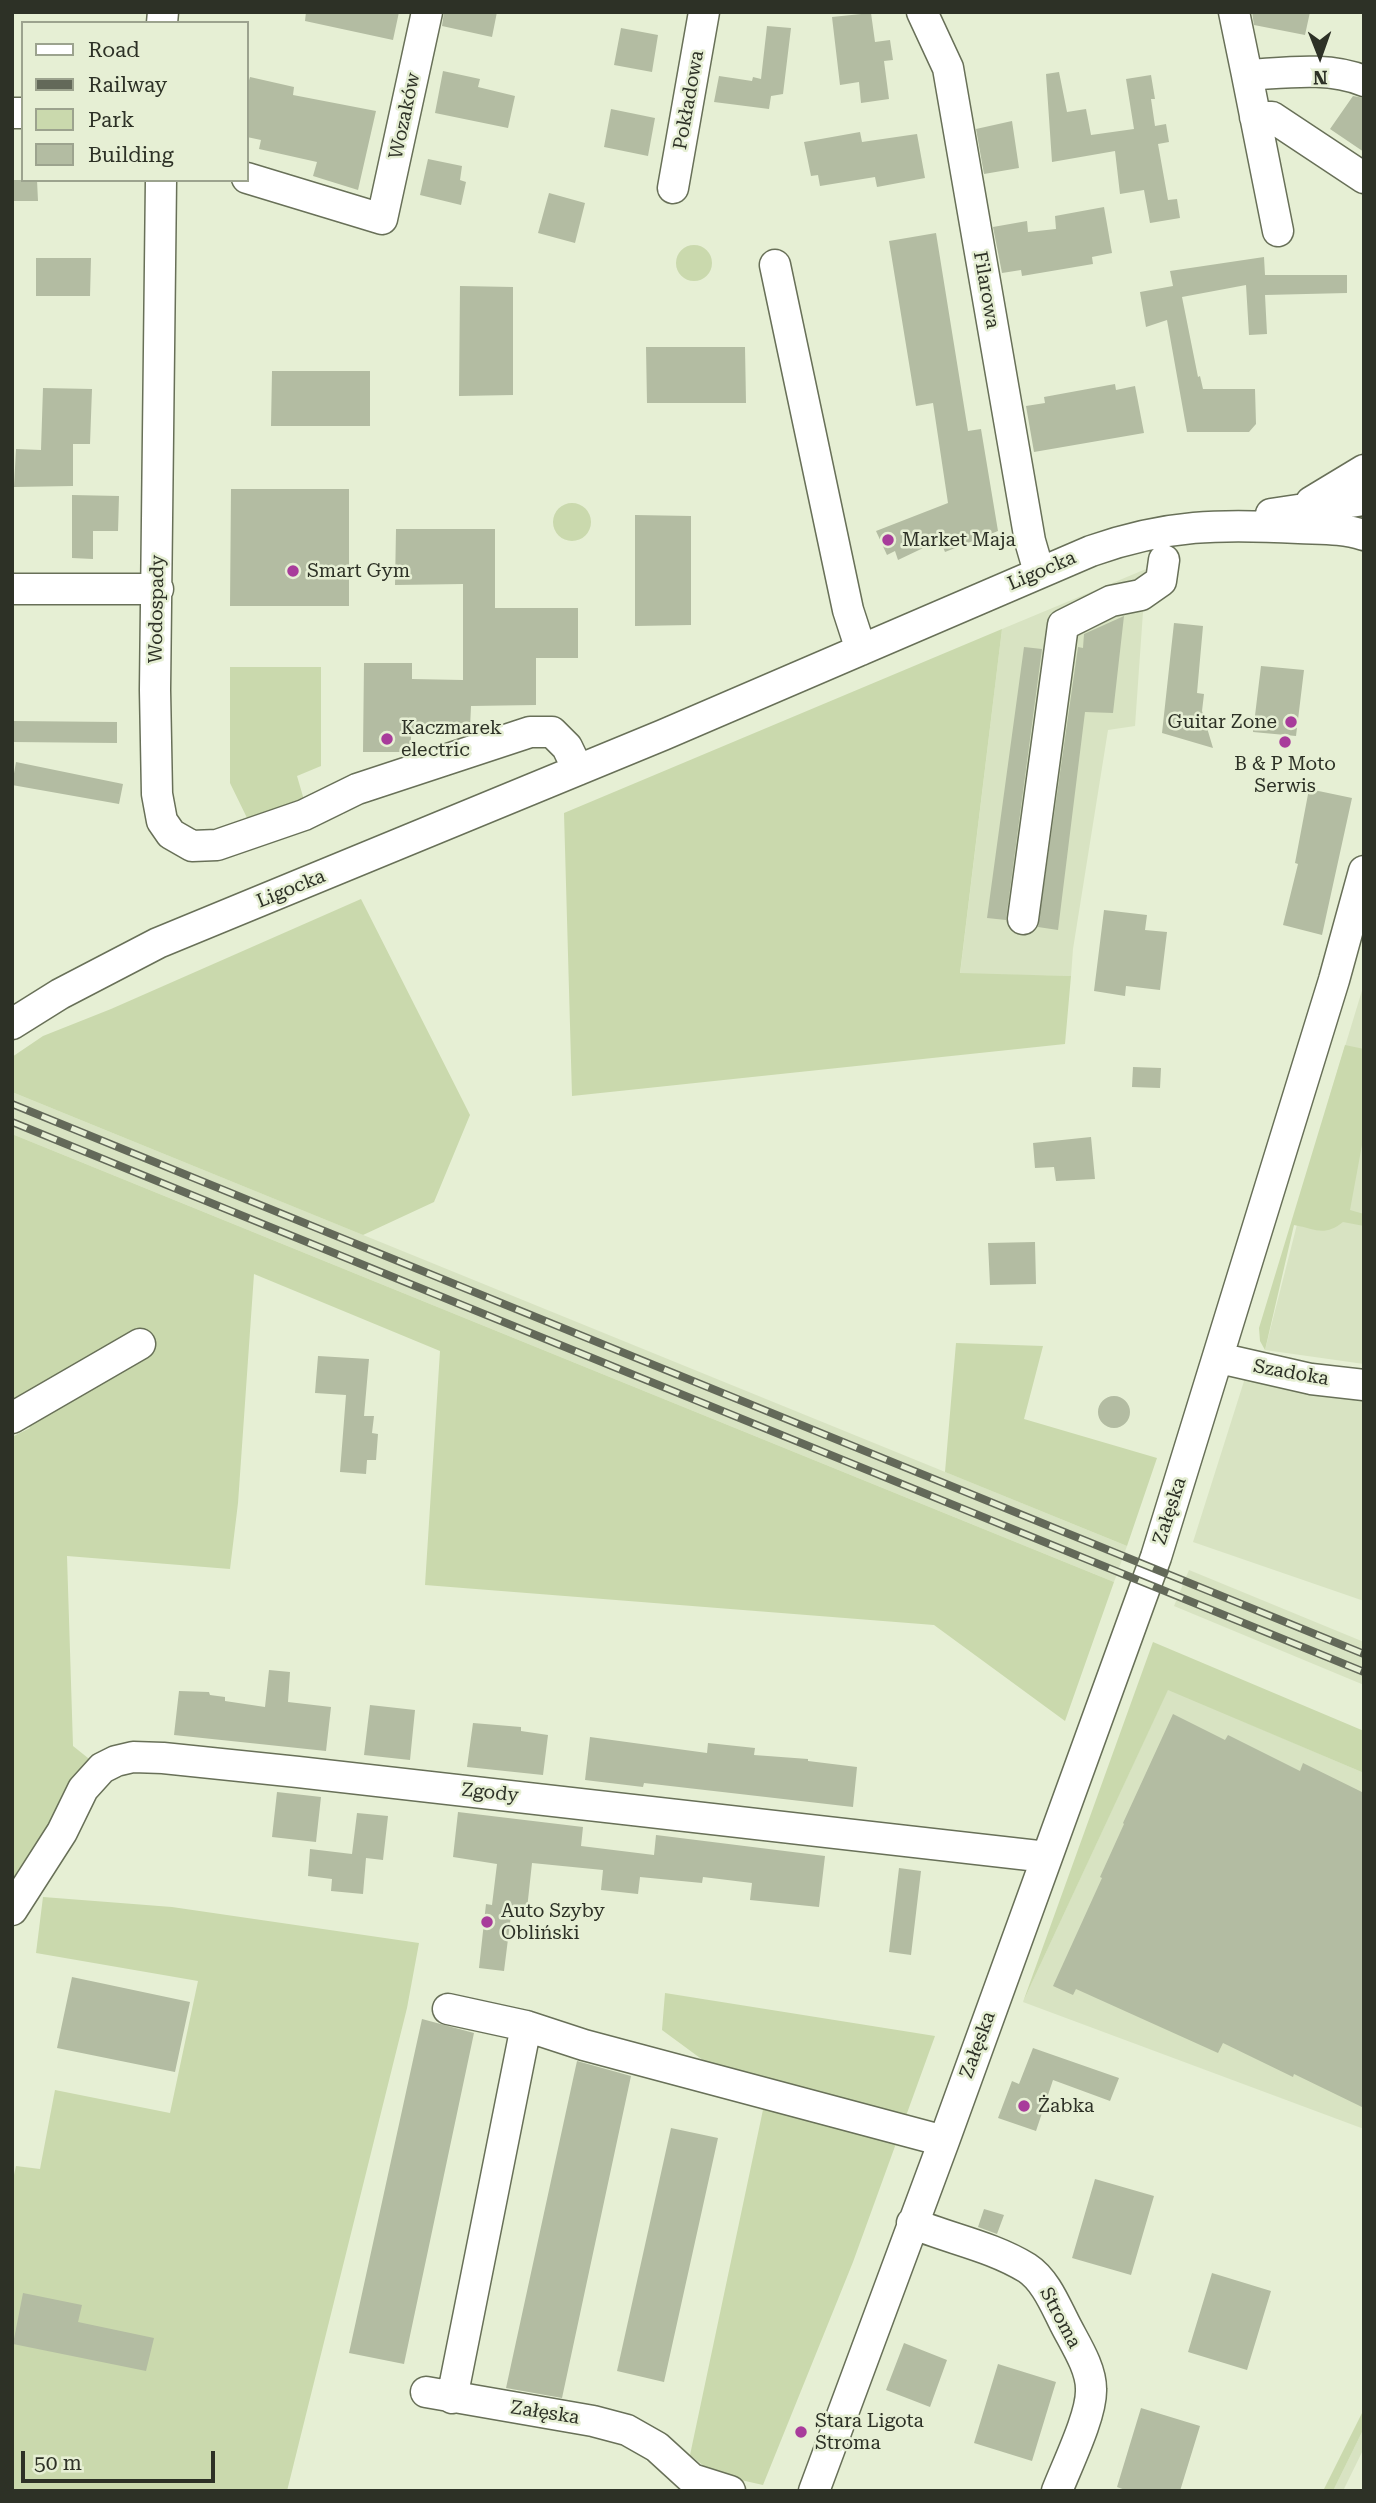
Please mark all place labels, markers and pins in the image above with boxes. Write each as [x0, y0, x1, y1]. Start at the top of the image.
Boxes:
place label: Market Maja [902, 529, 1016, 551]
marker: Market Maja [880, 532, 896, 548]
place label: Smart Gym [307, 560, 410, 582]
marker: Smart Gym [285, 563, 301, 579]
place label: Guitar Zone [1168, 711, 1277, 733]
marker: Guitar Zone [1283, 714, 1299, 730]
place label: Kaczmarek electric [401, 717, 502, 761]
marker: Kaczmarek electric [379, 731, 395, 747]
marker: B & P Moto Serwis [1277, 734, 1293, 750]
place label: B & P Moto Serwis [1234, 753, 1336, 797]
place label: Auto Szyby Obliński [501, 1900, 605, 1944]
marker: Auto Szyby Obliński [479, 1914, 495, 1930]
place label: Żabka [1038, 2095, 1094, 2117]
marker: Żabka [1016, 2098, 1032, 2114]
place label: Stara Ligota Stroma [815, 2410, 924, 2454]
marker: Stara Ligota Stroma [793, 2424, 809, 2440]

